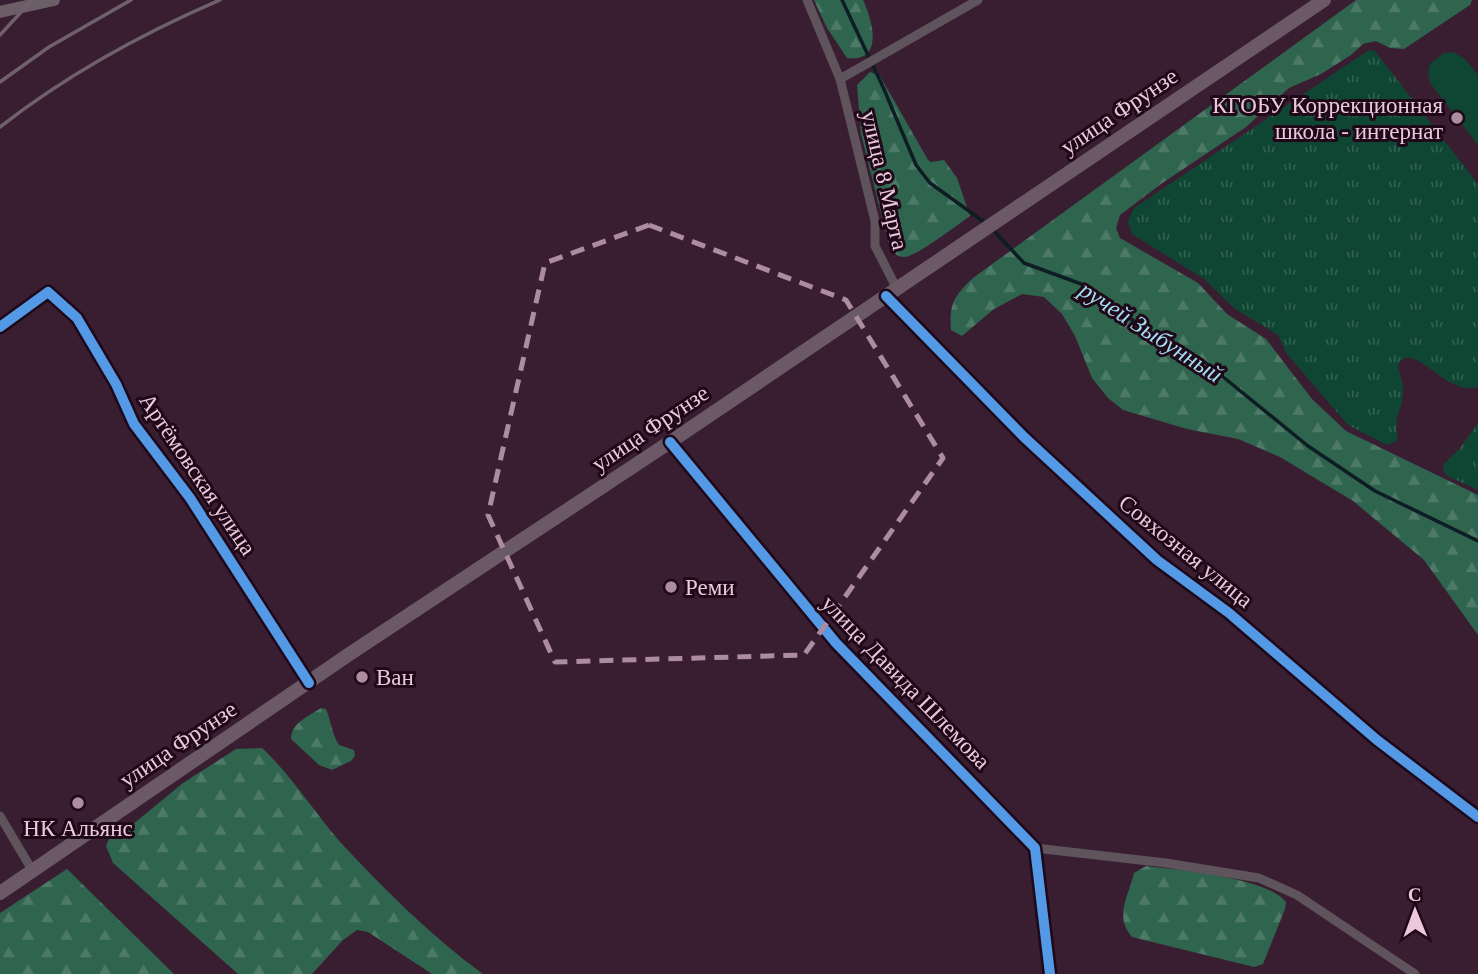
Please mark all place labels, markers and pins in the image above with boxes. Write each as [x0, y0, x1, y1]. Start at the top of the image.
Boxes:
place label: КГОБУ Коррекционная школа - интернат [1212, 93, 1443, 144]
marker: КГОБУ Коррекционная школа - интернат [1449, 110, 1465, 126]
place label: Реми [685, 575, 735, 600]
marker: Реми [663, 579, 679, 595]
place label: Ван [376, 665, 414, 690]
marker: Ван [354, 669, 370, 685]
marker: НК Альянс [70, 795, 86, 811]
place label: НК Альянс [23, 816, 133, 841]

